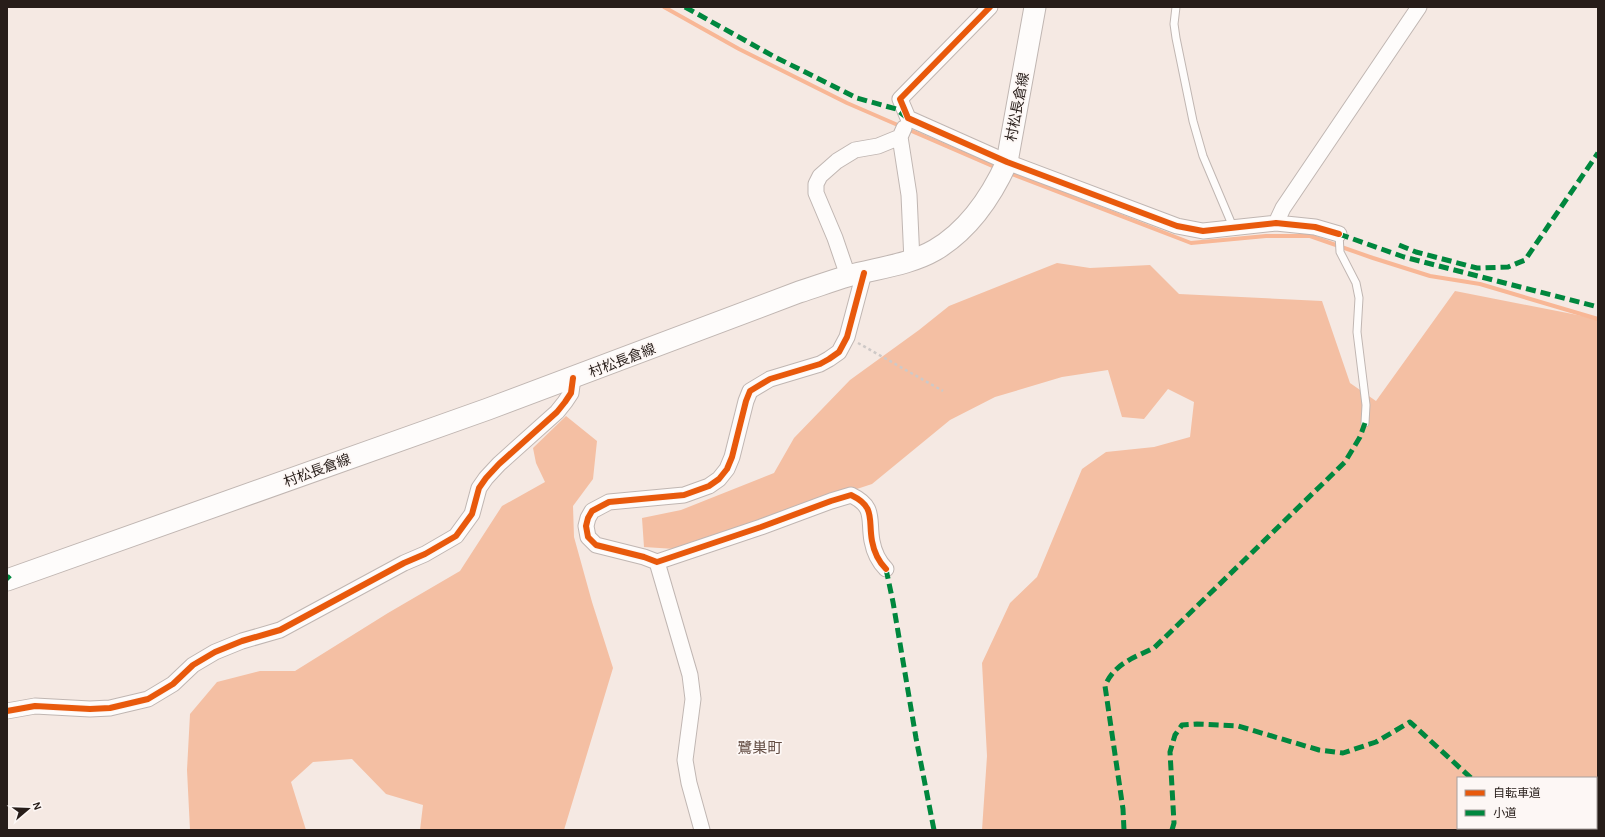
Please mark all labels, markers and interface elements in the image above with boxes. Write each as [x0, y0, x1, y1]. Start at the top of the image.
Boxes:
street label: 村松長倉線 [1002, 71, 1032, 143]
street label: 村松長倉線 [586, 340, 658, 380]
street label: 村松長倉線 [281, 451, 353, 489]
district label: 鷺巣町 [737, 740, 783, 756]
legend [1457, 777, 1597, 829]
text: 自転車道 [1493, 786, 1541, 799]
north arrow [8, 789, 48, 829]
text: N [31, 800, 43, 811]
text: 小道 [1493, 806, 1517, 819]

